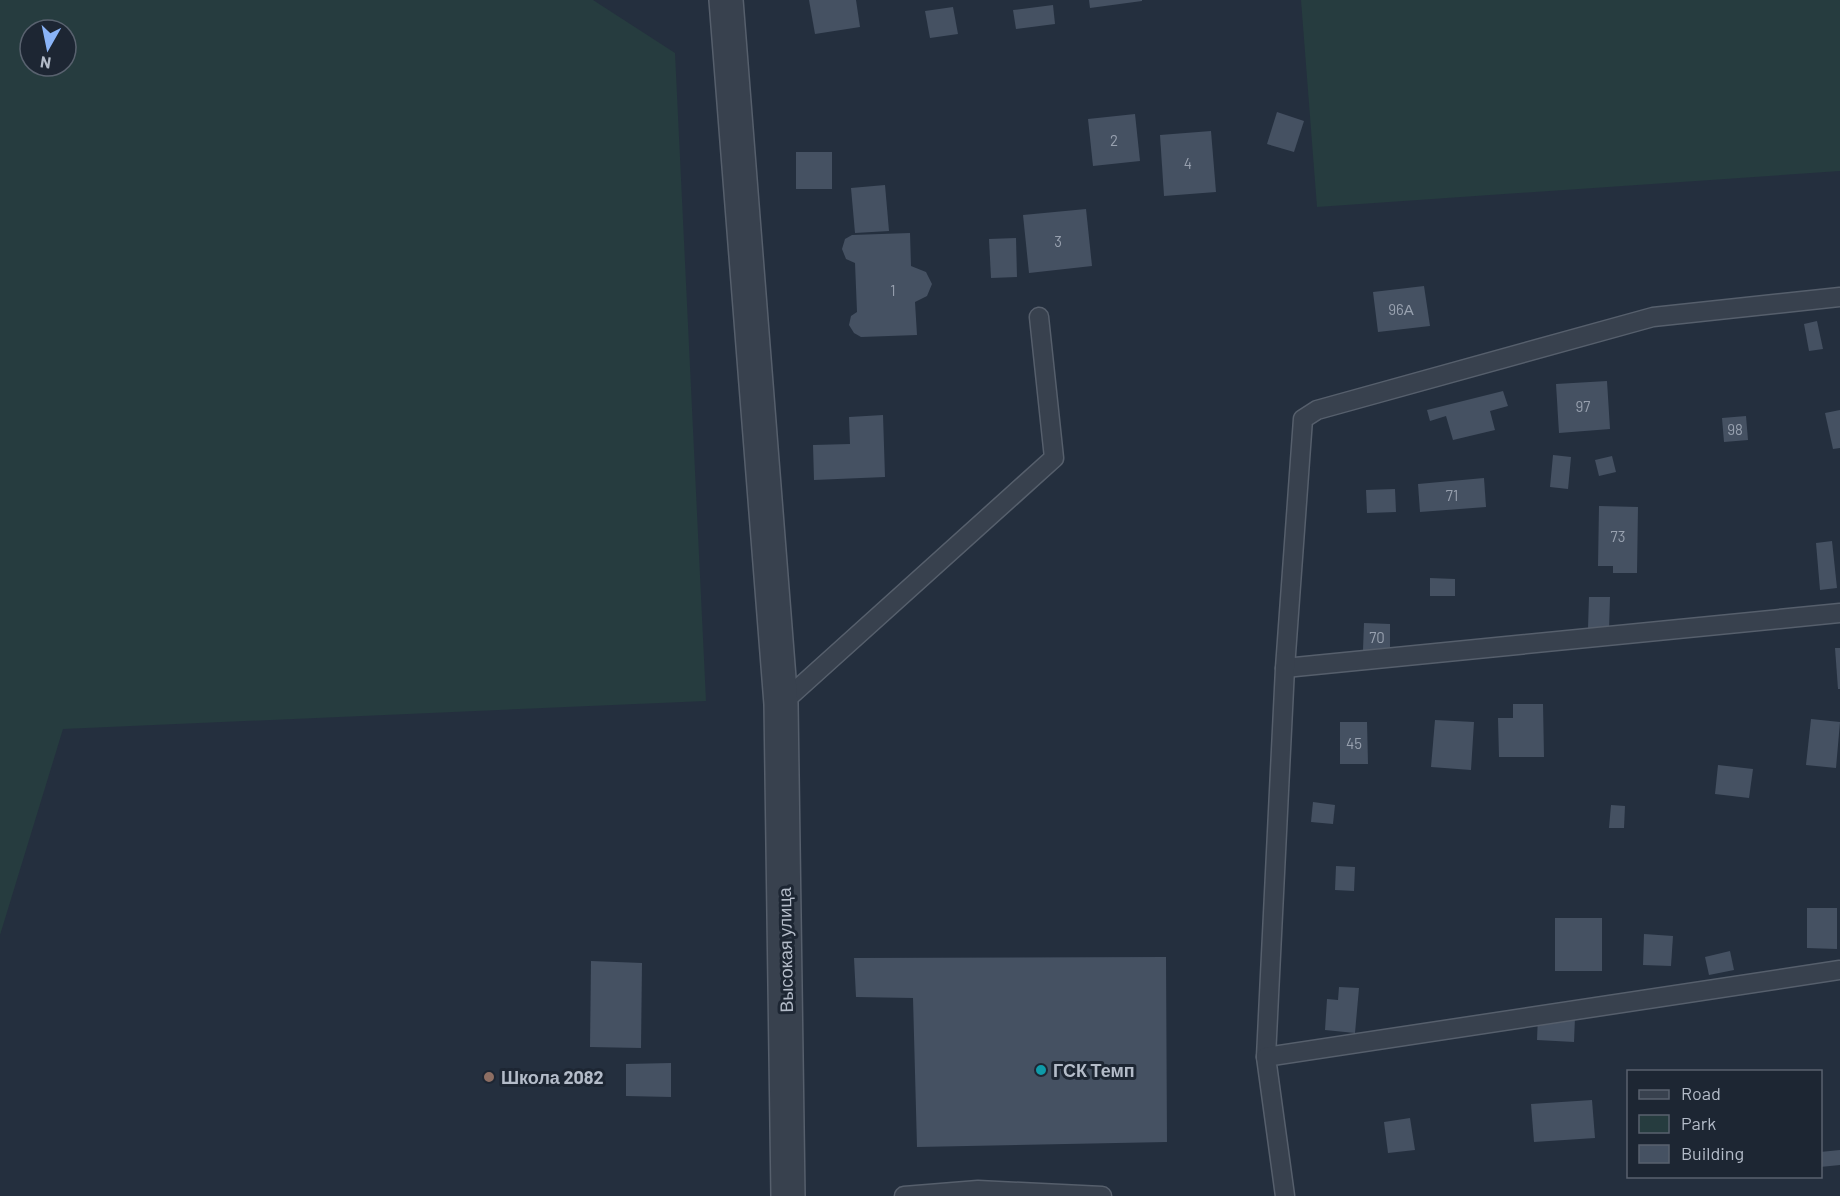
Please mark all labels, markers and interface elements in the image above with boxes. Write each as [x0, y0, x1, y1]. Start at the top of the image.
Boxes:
north arrow [18, 18, 78, 78]
text: N [39, 53, 52, 74]
house number: 2 [1110, 131, 1118, 149]
house number: 4 [1184, 154, 1192, 172]
house number: 3 [1054, 232, 1062, 250]
house number: 1 [890, 281, 896, 299]
house number: 96А [1388, 300, 1414, 318]
house number: 97 [1576, 397, 1590, 415]
house number: 98 [1727, 420, 1743, 438]
house number: 71 [1446, 486, 1458, 504]
house number: 73 [1611, 527, 1625, 545]
house number: 70 [1369, 628, 1385, 646]
house number: 45 [1346, 734, 1362, 752]
street label: Высокая улица [773, 886, 797, 1013]
place label: ГСК Темп [1053, 1059, 1135, 1081]
marker: ГСК Темп [1034, 1063, 1048, 1077]
place label: Школа 2082 [501, 1066, 604, 1088]
marker: Школа 2082 [482, 1070, 496, 1084]
legend [1627, 1070, 1822, 1178]
text: Road [1681, 1082, 1721, 1104]
text: Park [1681, 1112, 1716, 1134]
text: Building [1681, 1142, 1744, 1164]

